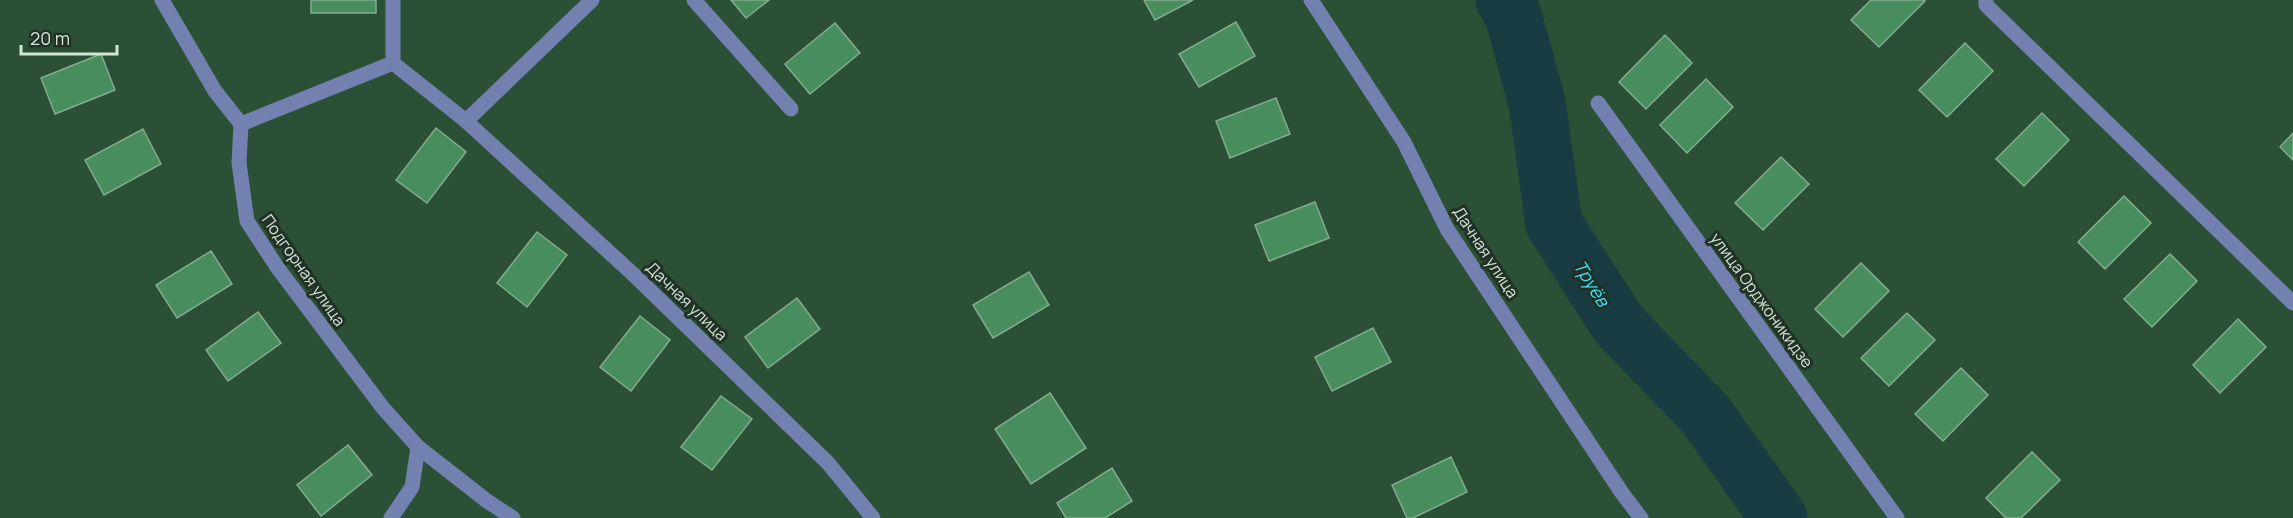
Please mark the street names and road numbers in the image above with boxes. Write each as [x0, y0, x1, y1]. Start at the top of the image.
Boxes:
street label: Дачная улица [1448, 202, 1524, 302]
street label: Подгорная улица [257, 210, 351, 330]
street label: улица Орджоникидзе [1705, 228, 1819, 372]
street label: Дачная улица [642, 257, 732, 345]

